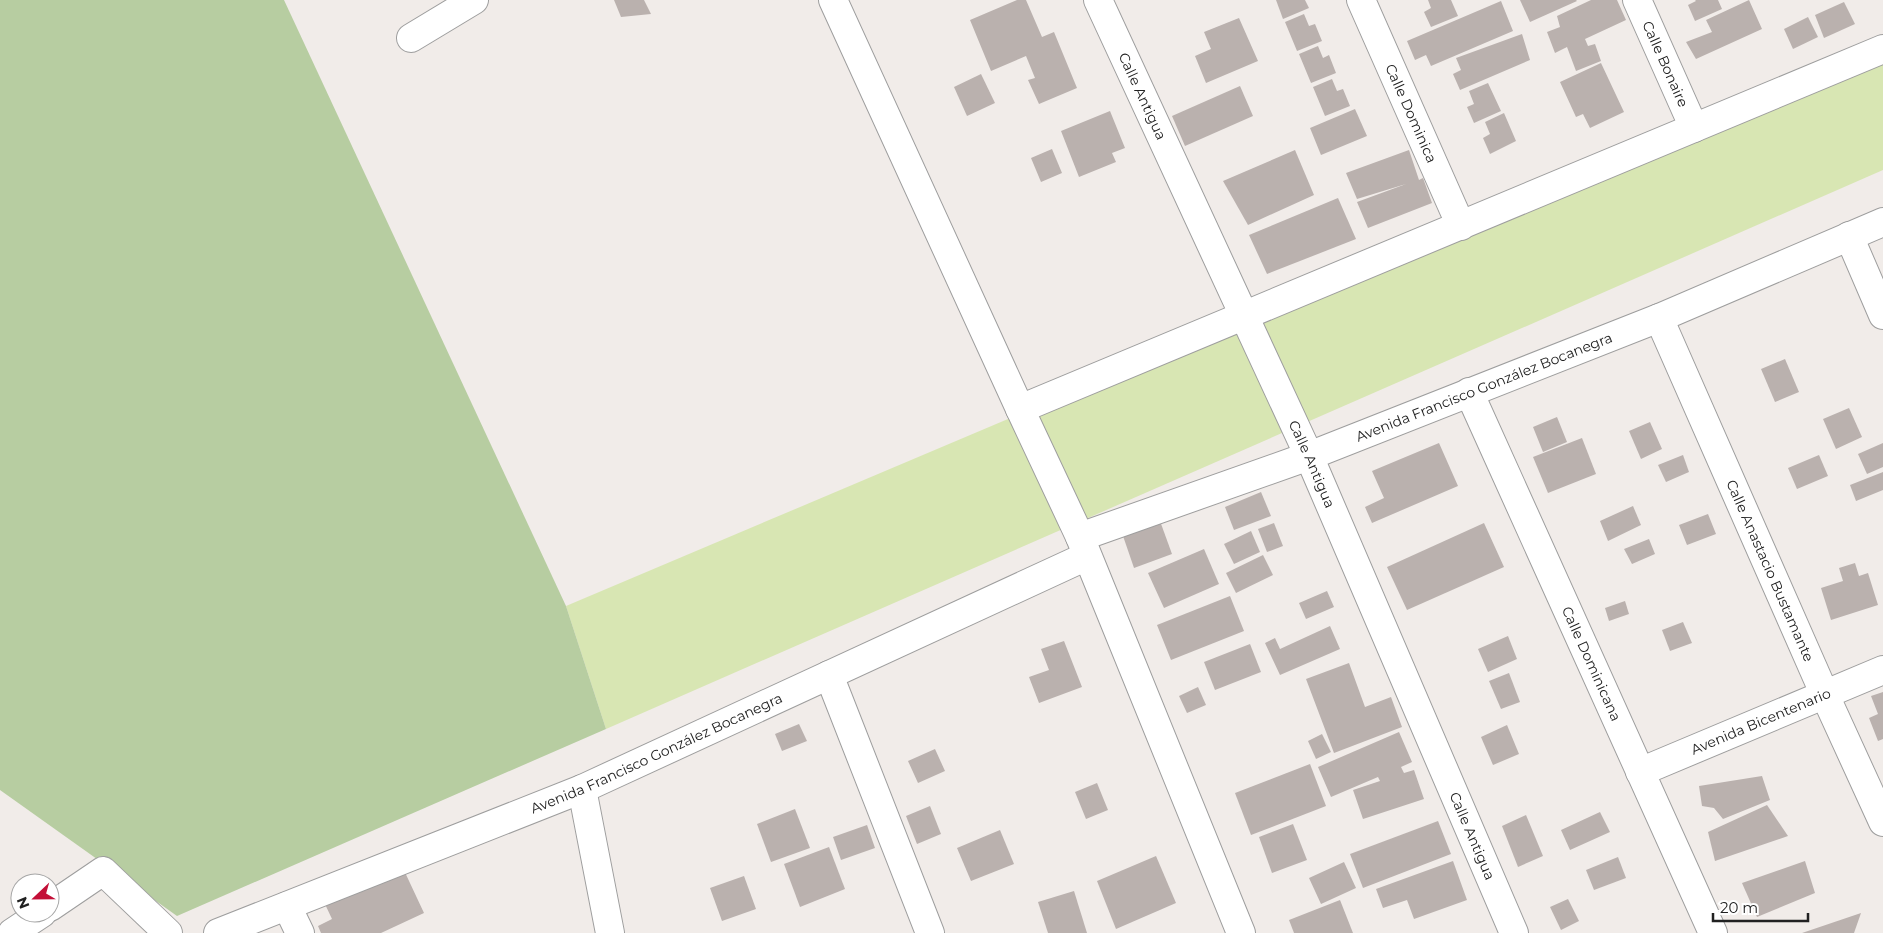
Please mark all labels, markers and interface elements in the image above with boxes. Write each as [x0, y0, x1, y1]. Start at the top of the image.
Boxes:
street label: Calle Bonaire [1638, 18, 1693, 110]
street label: Calle Antigua [1115, 50, 1170, 143]
street label: Calle Dominica [1381, 61, 1441, 166]
street label: Avenida Francisco González Bocanegra [1353, 328, 1615, 446]
street label: Calle Antigua [1285, 417, 1339, 511]
street label: Calle Anastacio Bustamante [1722, 477, 1818, 664]
street label: Calle Dominicana [1558, 603, 1625, 724]
street label: Avenida Bicentenario [1688, 684, 1834, 759]
street label: Avenida Francisco González Bocanegra [528, 689, 785, 817]
street label: Calle Antigua [1445, 789, 1499, 883]
north arrow [10, 873, 60, 923]
scale bar [1713, 890, 1808, 922]
text: N [12, 894, 33, 911]
text: 20 m [1720, 898, 1758, 917]

